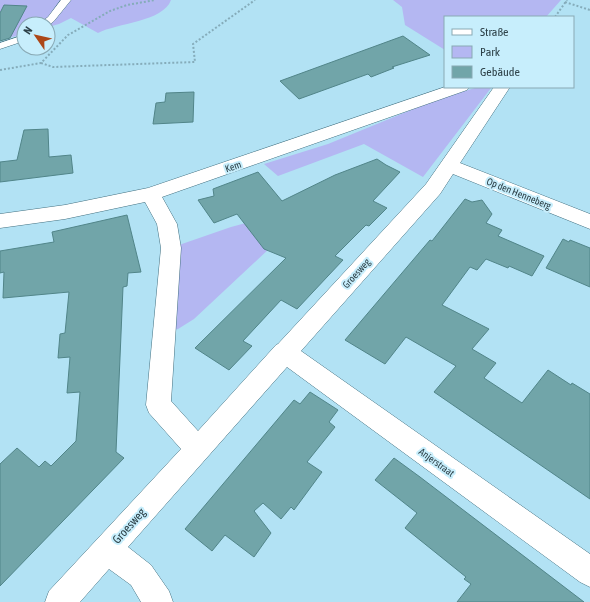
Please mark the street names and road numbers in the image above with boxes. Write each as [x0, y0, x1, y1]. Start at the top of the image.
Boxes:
street label: Kem [224, 159, 243, 174]
street label: Op den Henneberg [485, 176, 553, 212]
street label: Groesweg [340, 256, 373, 290]
street label: Anjerstraat [417, 446, 457, 479]
street label: Groesweg [109, 505, 149, 547]

